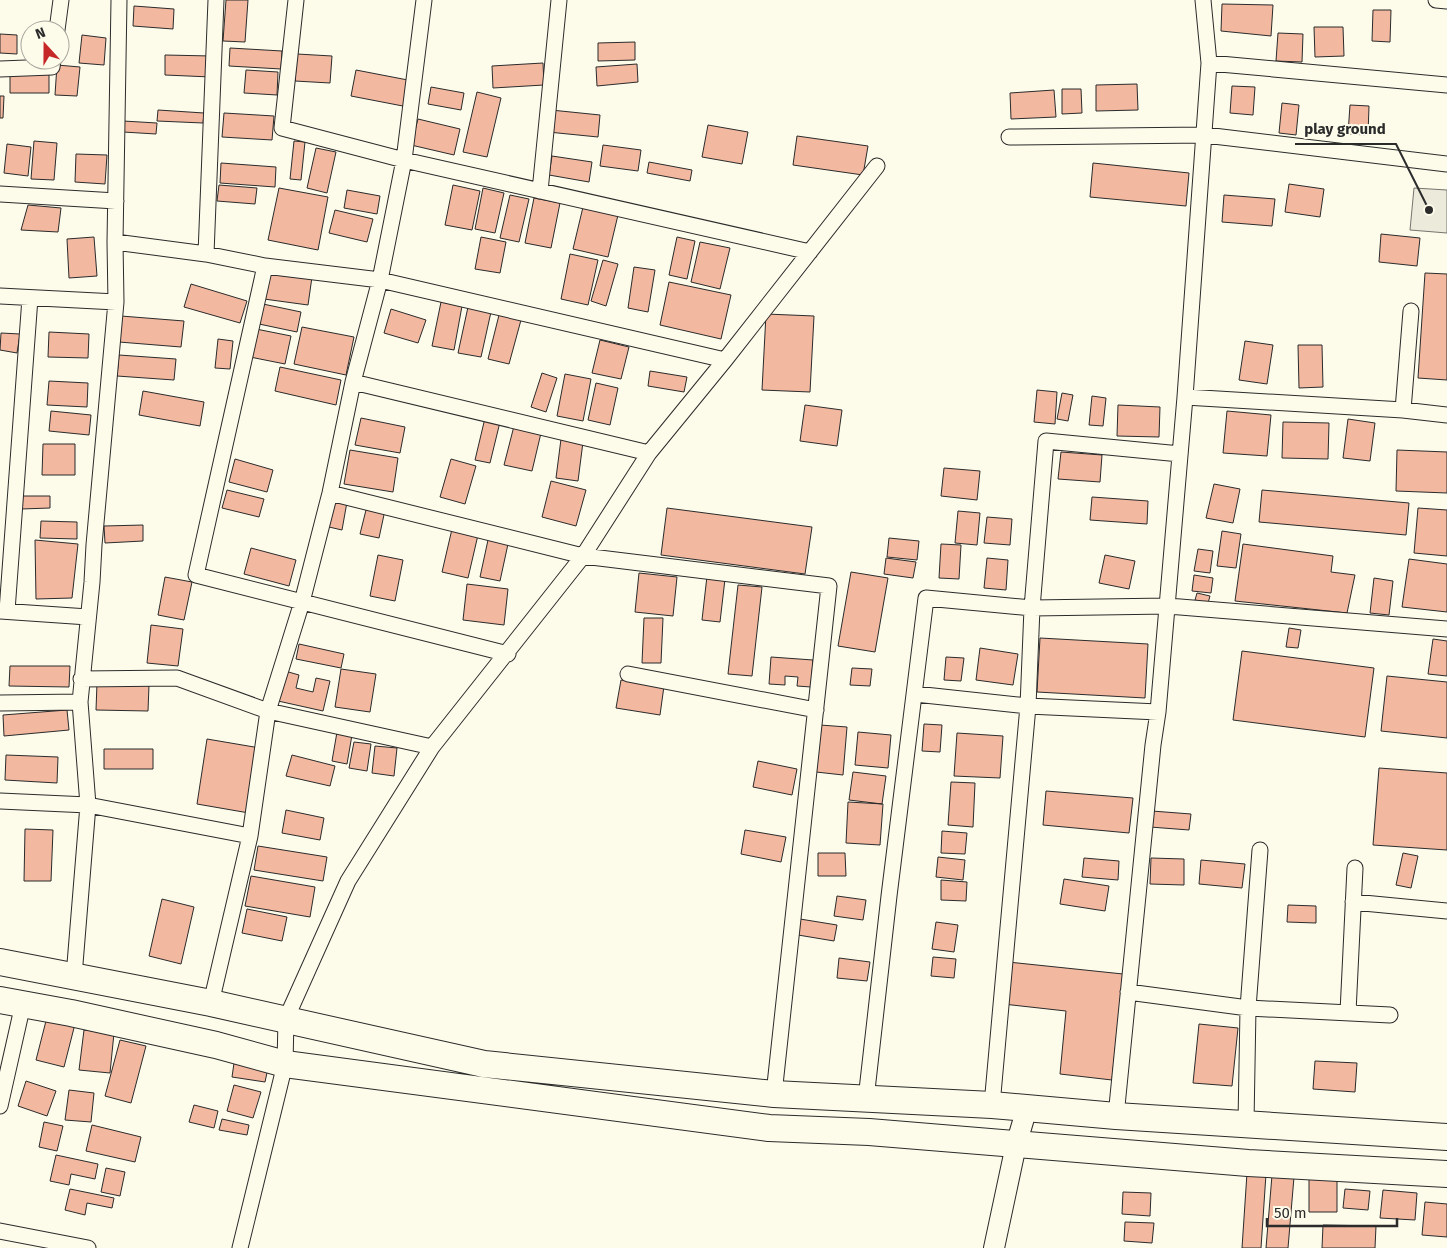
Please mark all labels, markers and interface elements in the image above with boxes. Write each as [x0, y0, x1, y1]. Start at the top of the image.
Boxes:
north arrow [20, 20, 70, 70]
text: N [33, 24, 48, 43]
callout: play ground [1295, 114, 1396, 144]
text: play ground [1304, 120, 1386, 138]
scale bar [1267, 1196, 1397, 1228]
text: 50 m [1274, 1204, 1307, 1222]

